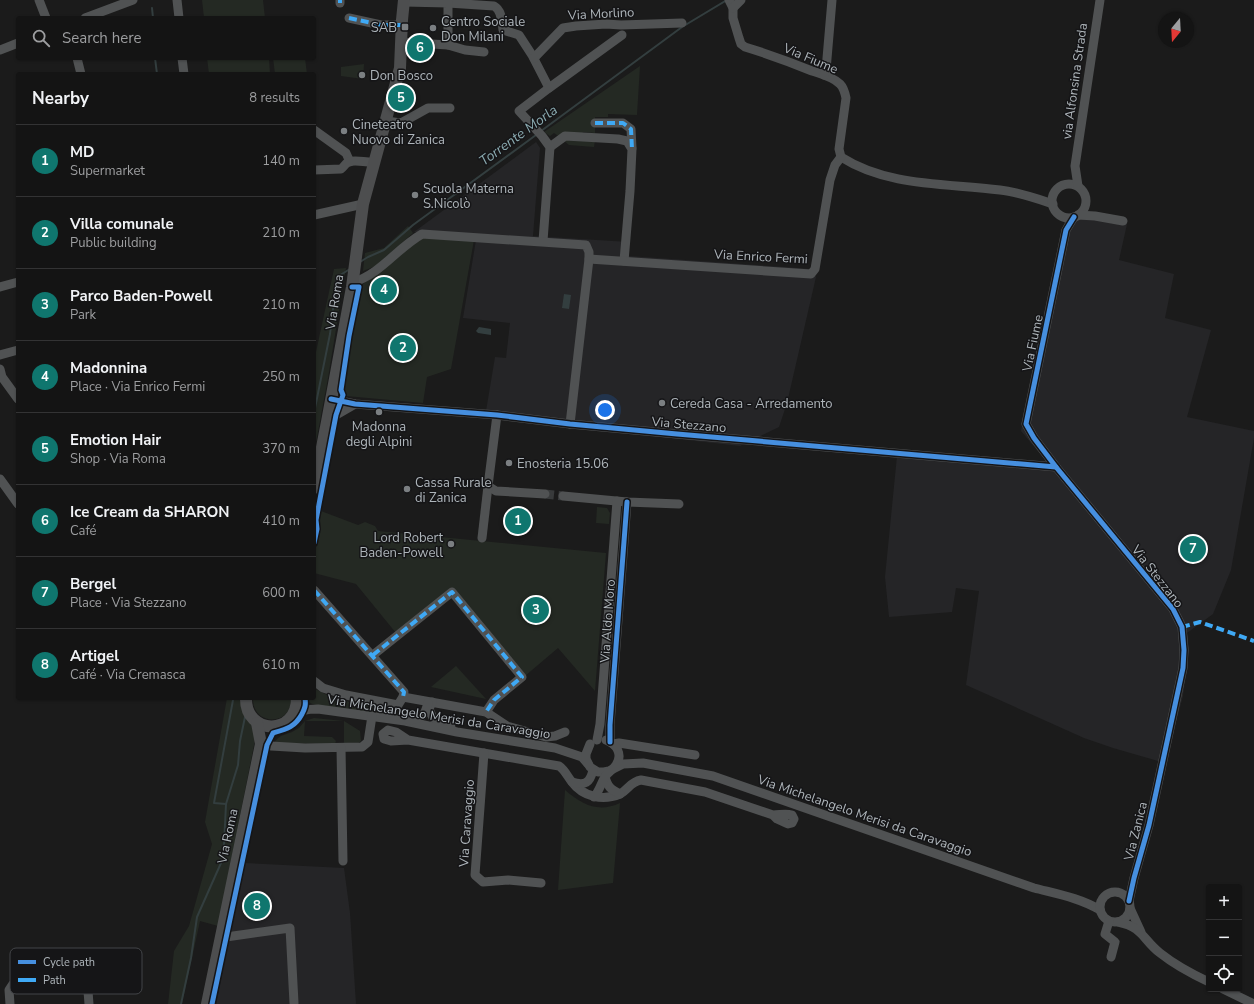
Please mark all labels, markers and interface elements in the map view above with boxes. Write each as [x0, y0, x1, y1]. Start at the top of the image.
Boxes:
street label: Via Morlino [566, 3, 635, 25]
north arrow [1158, 12, 1194, 48]
place label: Centro Sociale Don Milani [441, 13, 525, 46]
search box [16, 16, 316, 60]
place label: SAB [371, 19, 397, 37]
marker: SAB [400, 22, 410, 32]
street label: via Alfonsina Strada [1058, 22, 1092, 140]
marker: Centro Sociale Don Milani [428, 23, 438, 33]
icon: search [30, 27, 52, 49]
text: Search here [62, 28, 142, 48]
pin: 6 [407, 33, 433, 63]
street label: Via Fiume [780, 39, 841, 79]
place label: Don Bosco [370, 67, 433, 85]
marker: Don Bosco [357, 70, 367, 80]
pin: 5 [388, 83, 414, 113]
text: Nearby [32, 87, 89, 110]
text: 8 results [249, 89, 300, 107]
water label: Torrente Morla [475, 100, 561, 170]
place label: Cineteatro Nuovo di Zanica [352, 116, 445, 149]
marker: Cineteatro Nuovo di Zanica [339, 126, 349, 136]
text: MD [70, 142, 94, 162]
text: 1 [41, 152, 49, 170]
text: 140 m [262, 152, 300, 170]
text: Supermarket [70, 162, 145, 180]
place label: Scuola Materna S.Nicolò [423, 180, 514, 213]
marker: Scuola Materna S.Nicolò [410, 190, 420, 200]
text: Villa comunale [70, 214, 174, 234]
text: 2 [41, 224, 49, 242]
text: 210 m [262, 224, 300, 242]
text: Public building [70, 234, 157, 252]
street label: Via Enrico Fermi [713, 246, 808, 268]
street label: Via Roma [322, 273, 348, 332]
pin: 4 [371, 275, 397, 305]
text: Parco Baden-Powell [70, 286, 212, 306]
text: 3 [41, 296, 49, 314]
text: 210 m [262, 296, 300, 314]
text: Park [70, 306, 96, 324]
street label: Via Fiume [1018, 313, 1048, 374]
pin: 2 [390, 333, 416, 363]
text: Madonnina [70, 358, 147, 378]
text: 4 [41, 368, 49, 386]
text: 250 m [262, 368, 300, 386]
text: Place · Via Enrico Fermi [70, 378, 205, 396]
place label: Cereda Casa - Arredamento [670, 395, 833, 413]
marker: Cereda Casa - Arredamento [657, 398, 667, 408]
your location [595, 400, 615, 420]
marker: Madonna degli Alpini [374, 407, 384, 417]
street label: Via Stezzano [650, 413, 727, 437]
place label: Madonna degli Alpini [346, 418, 412, 451]
text: Emotion Hair [70, 430, 161, 450]
text: 5 [41, 440, 49, 458]
text: 370 m [262, 440, 300, 458]
text: Shop · Via Roma [70, 450, 166, 468]
place label: Enosteria 15.06 [517, 455, 609, 473]
marker: Enosteria 15.06 [504, 458, 514, 468]
place label: Cassa Rurale di Zanica [415, 474, 491, 507]
marker: Cassa Rurale di Zanica [402, 484, 412, 494]
text: Ice Cream da SHARON [70, 502, 230, 522]
pin: 1 [505, 506, 531, 536]
text: 6 [41, 512, 49, 530]
text: 410 m [262, 512, 300, 530]
text: Café [70, 522, 97, 540]
place label: Lord Robert Baden-Powell [359, 529, 443, 562]
pin: 7 [1180, 534, 1206, 564]
marker: Lord Robert Baden-Powell [446, 539, 456, 549]
street label: Via Stezzano [1126, 541, 1187, 612]
text: Bergel [70, 574, 116, 594]
street label: Via Aldo Moro [596, 579, 620, 664]
text: 7 [41, 584, 49, 602]
text: 600 m [262, 584, 300, 602]
text: Place · Via Stezzano [70, 594, 186, 612]
pin: 3 [523, 595, 549, 625]
text: Artigel [70, 646, 119, 666]
text: 8 [41, 656, 49, 674]
text: 610 m [262, 656, 300, 674]
text: Café · Via Cremasca [70, 666, 186, 684]
street label: Via Michelangelo Merisi da Caravaggio [325, 690, 552, 744]
street label: Via Michelangelo Merisi da Caravaggio [754, 770, 974, 861]
street label: Via Caravaggio [455, 779, 479, 869]
street label: Via Zanica [1120, 800, 1152, 863]
street label: Via Roma [213, 807, 243, 866]
map controls [1206, 884, 1242, 992]
button: + [1206, 884, 1242, 920]
pin: 8 [244, 891, 270, 921]
button: − [1206, 920, 1242, 956]
legend [10, 948, 142, 994]
text: Cycle path [43, 955, 95, 970]
button: locate [1206, 956, 1242, 992]
text: Path [43, 973, 66, 988]

